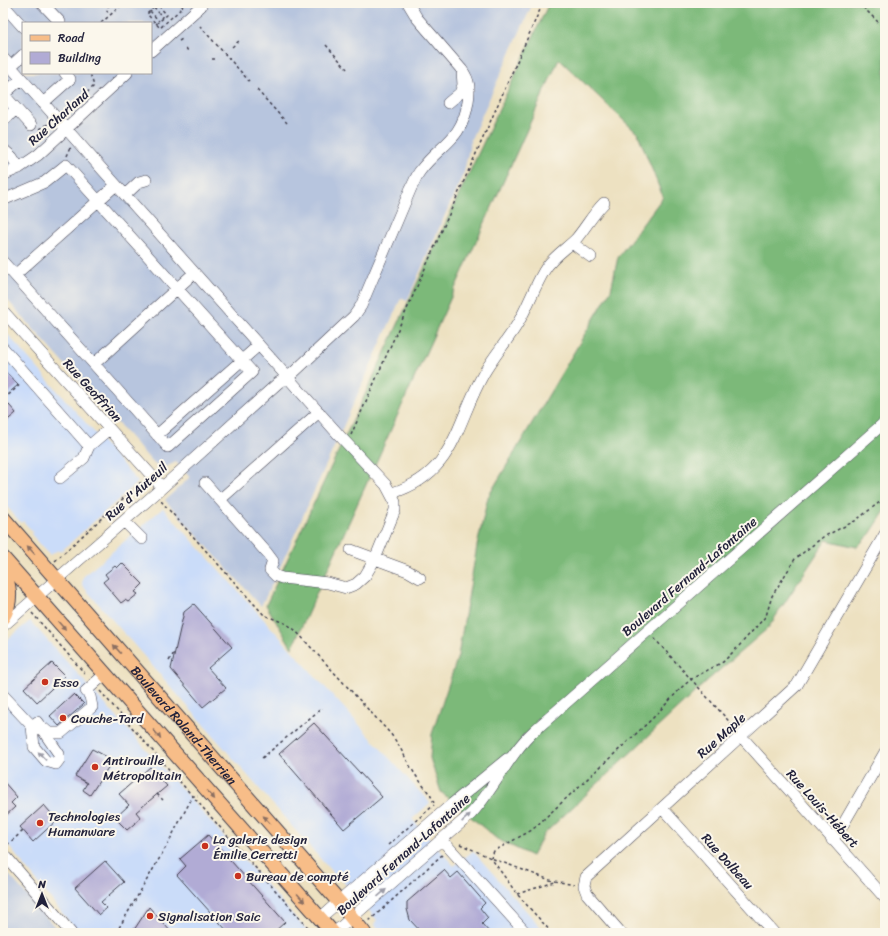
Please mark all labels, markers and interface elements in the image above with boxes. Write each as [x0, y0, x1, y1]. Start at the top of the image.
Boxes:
legend [22, 22, 152, 74]
text: Road [58, 27, 85, 49]
text: Building [58, 47, 101, 69]
street label: Rue Charland [22, 83, 95, 151]
street label: Rue Geoffrion [57, 353, 128, 428]
street label: Rue d'Auteuil [99, 456, 174, 526]
street label: Boulevard Fernand-Lafontaine [616, 510, 763, 642]
one-way arrow [27, 545, 36, 555]
one-way arrow [57, 621, 67, 631]
one-way arrow [112, 644, 121, 655]
street label: Boulevard Roland-Therrien [125, 660, 243, 790]
place label: Esso [53, 671, 79, 694]
marker: Esso [40, 677, 50, 687]
place label: Couche-Tard [71, 707, 144, 730]
street label: Rue Maple [691, 707, 751, 764]
marker: Couche-Tard [58, 713, 68, 723]
one-way arrow [153, 729, 162, 739]
place label: Antirouille Métropolitain [102, 749, 182, 787]
one-way arrow [38, 751, 47, 760]
marker: Antirouille Métropolitain [90, 762, 100, 772]
street label: Rue Louis-Hébert [781, 763, 865, 853]
street label: Boulevard Fernand-Lafontaine [331, 787, 476, 921]
one-way arrow [206, 789, 215, 800]
place label: Technologies Humanware [48, 805, 121, 843]
one-way arrow [462, 814, 471, 823]
one-way arrow [263, 815, 272, 826]
marker: Technologies Humanware [35, 818, 45, 828]
place label: La galerie design Émilie Cerretti [213, 828, 307, 866]
street label: Rue Dolbeau [696, 828, 760, 895]
marker: La galerie design Émilie Cerretti [200, 841, 210, 851]
place label: Bureau de compté [246, 865, 349, 888]
marker: Bureau de compté [233, 871, 243, 881]
north arrow [22, 874, 62, 914]
text: N [37, 875, 46, 894]
one-way arrow [377, 889, 386, 898]
one-way arrow [296, 893, 305, 902]
place label: Signalisation Saic [158, 905, 261, 928]
marker: Signalisation Saic [145, 911, 155, 921]

